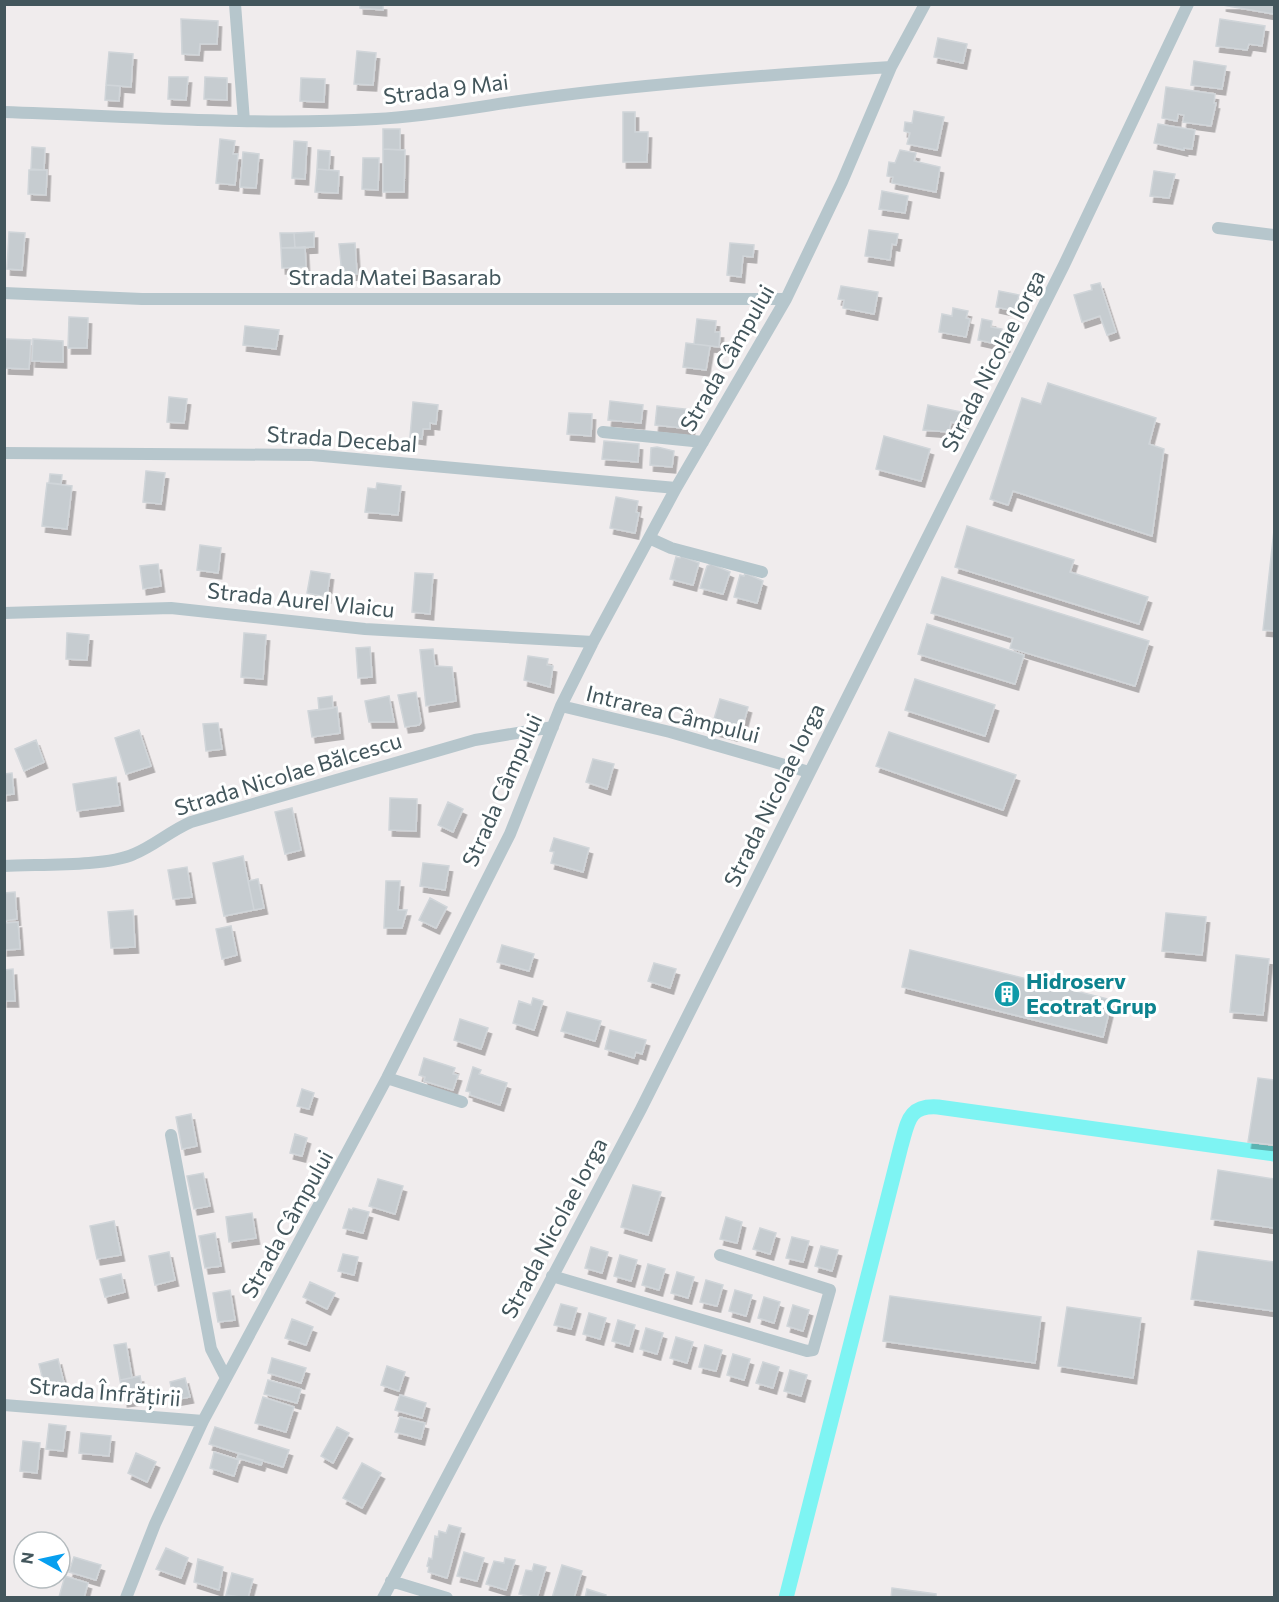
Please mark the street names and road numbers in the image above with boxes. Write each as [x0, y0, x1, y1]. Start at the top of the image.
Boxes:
street label: Strada 9 Mai [382, 67, 510, 110]
street label: Strada Matei Basarab [288, 263, 502, 290]
street label: Strada Nicolae Iorga [935, 265, 1050, 456]
street label: Strada Câmpului [674, 280, 779, 436]
street label: Strada Decebal [266, 420, 418, 457]
street label: Strada Aurel Vlaicu [206, 576, 396, 623]
street label: Intrarea Câmpului [583, 679, 763, 748]
street label: Strada Nicolae Iorga [717, 699, 830, 891]
street label: Strada Câmpului [456, 709, 547, 871]
street label: Strada Nicolae Bălcescu [171, 726, 405, 821]
street label: Strada Nicolae Iorga [495, 1133, 613, 1323]
street label: Strada Câmpului [235, 1145, 338, 1302]
street label: Strada Înfrățirii [28, 1371, 182, 1413]

